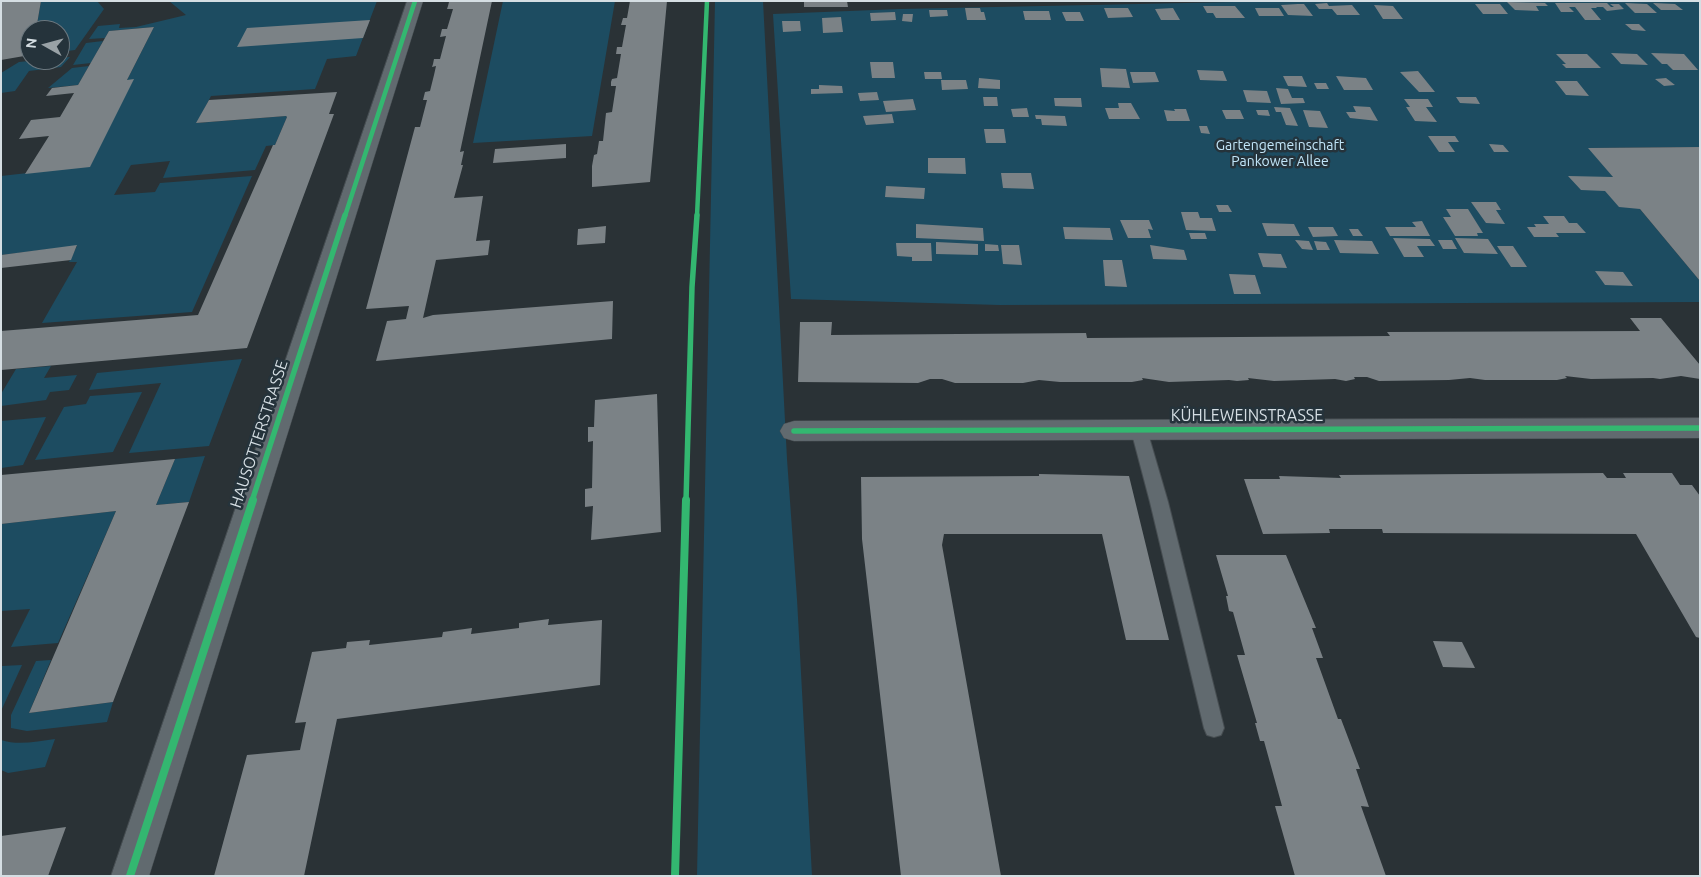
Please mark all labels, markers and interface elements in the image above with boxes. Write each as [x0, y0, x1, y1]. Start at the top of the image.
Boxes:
north arrow [20, 20, 70, 70]
text: N [23, 37, 40, 49]
park label: Gartengemeinschaft Pankower Allee [1216, 137, 1344, 170]
street label: HAUSOTTERSTRASSE [226, 358, 292, 510]
street label: KÜHLEWEINSTRASSE [1171, 406, 1323, 426]

